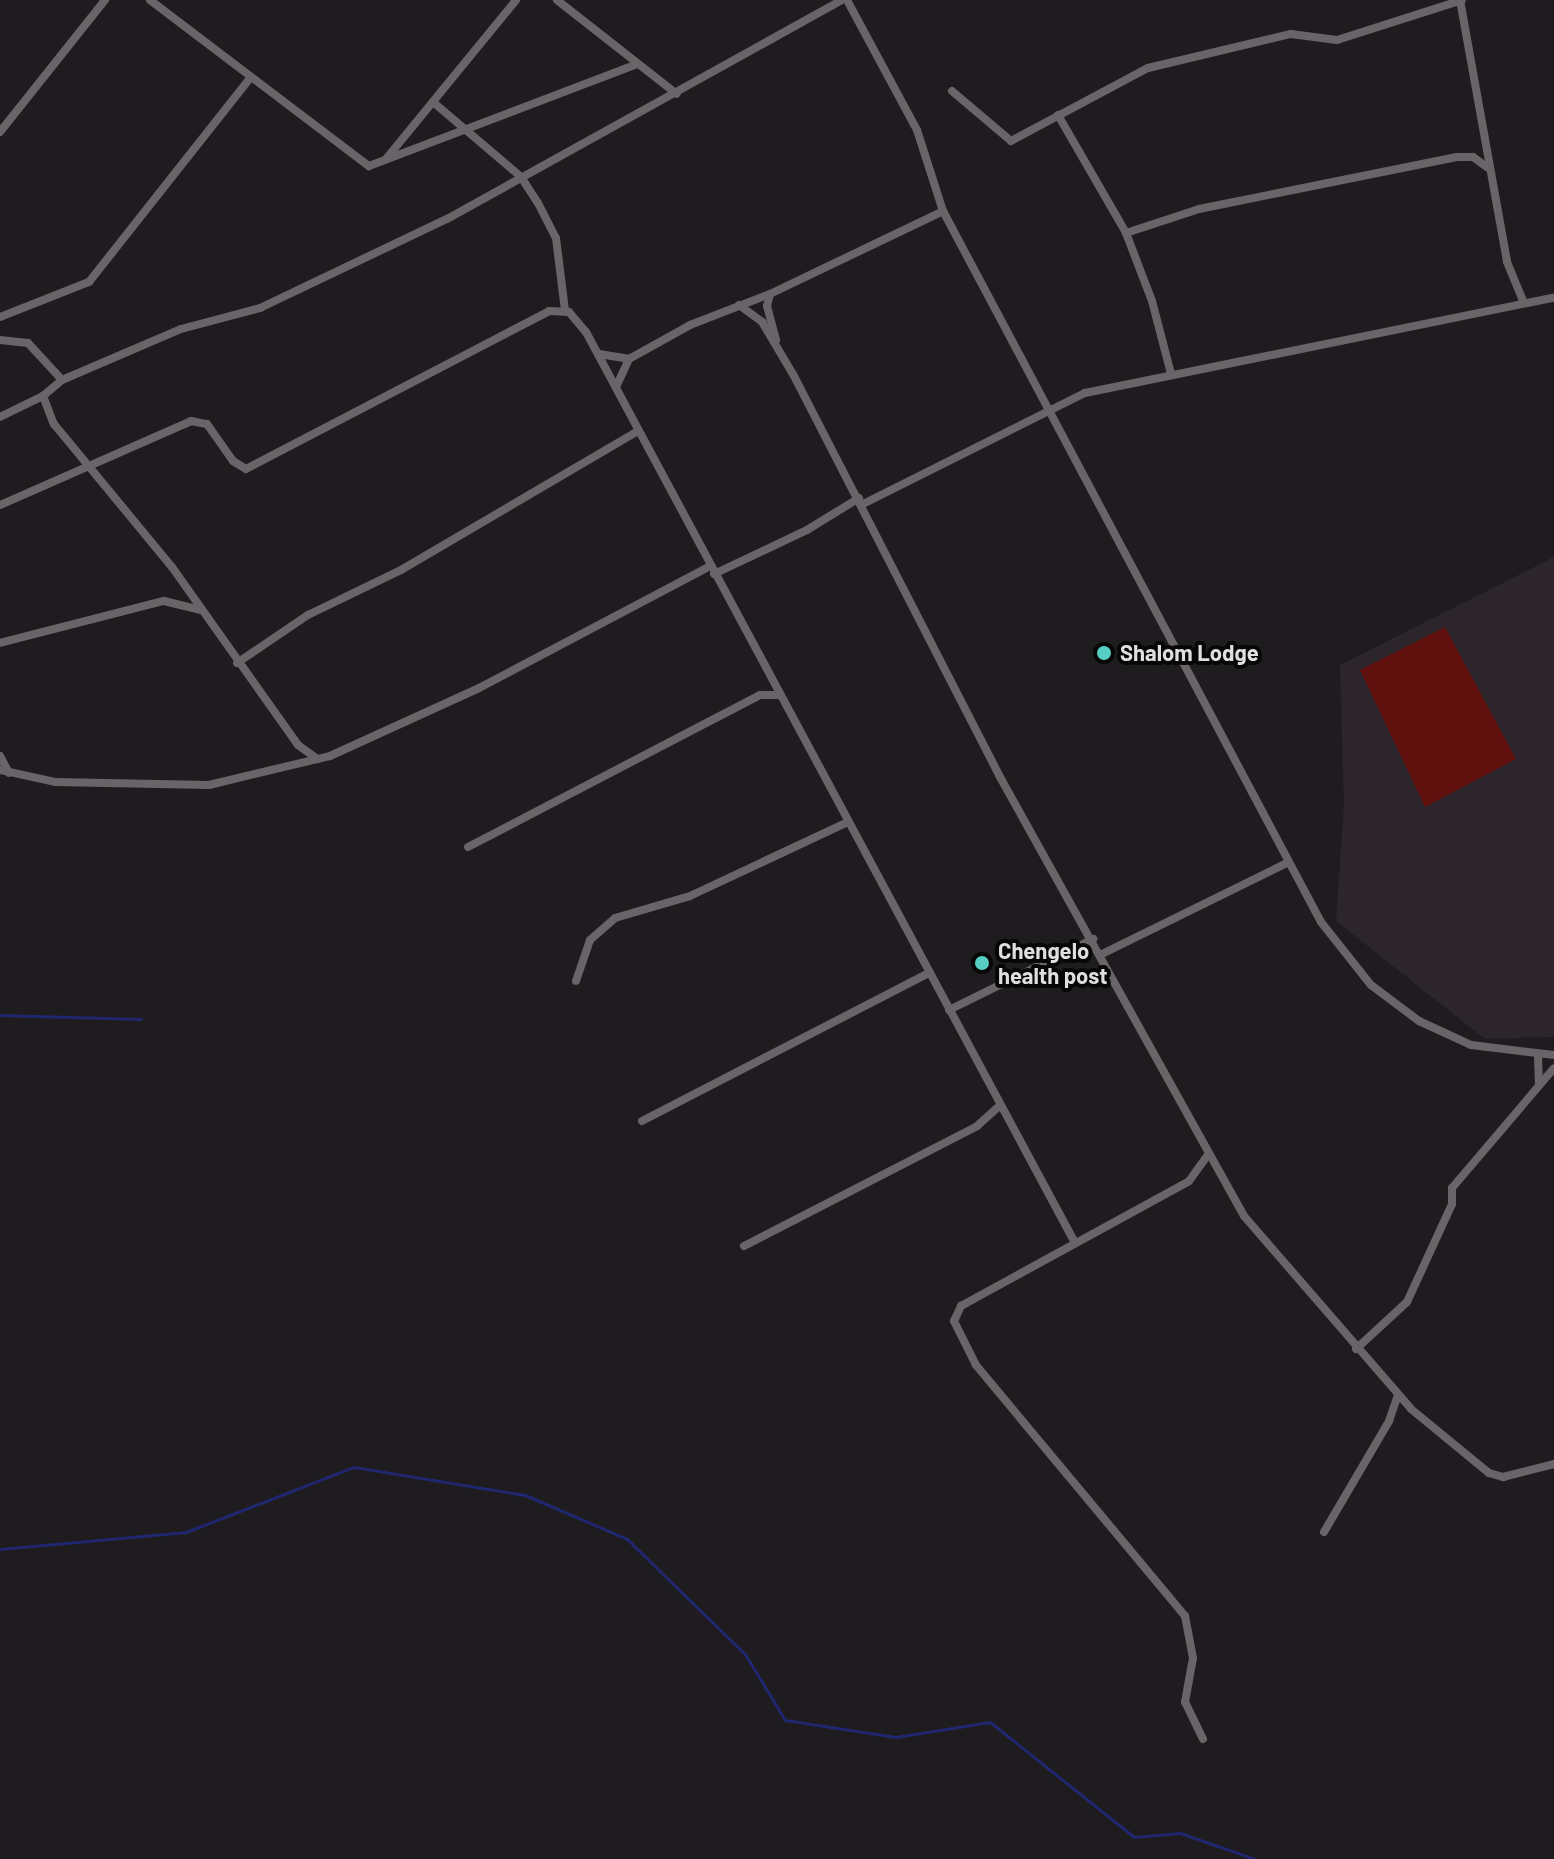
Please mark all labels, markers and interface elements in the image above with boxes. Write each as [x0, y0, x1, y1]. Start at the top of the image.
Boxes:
place label: Shalom Lodge [1120, 640, 1259, 666]
marker: Shalom Lodge [1095, 644, 1113, 662]
place label: Chengelo health post [998, 937, 1108, 988]
marker: Chengelo health post [973, 954, 991, 972]

